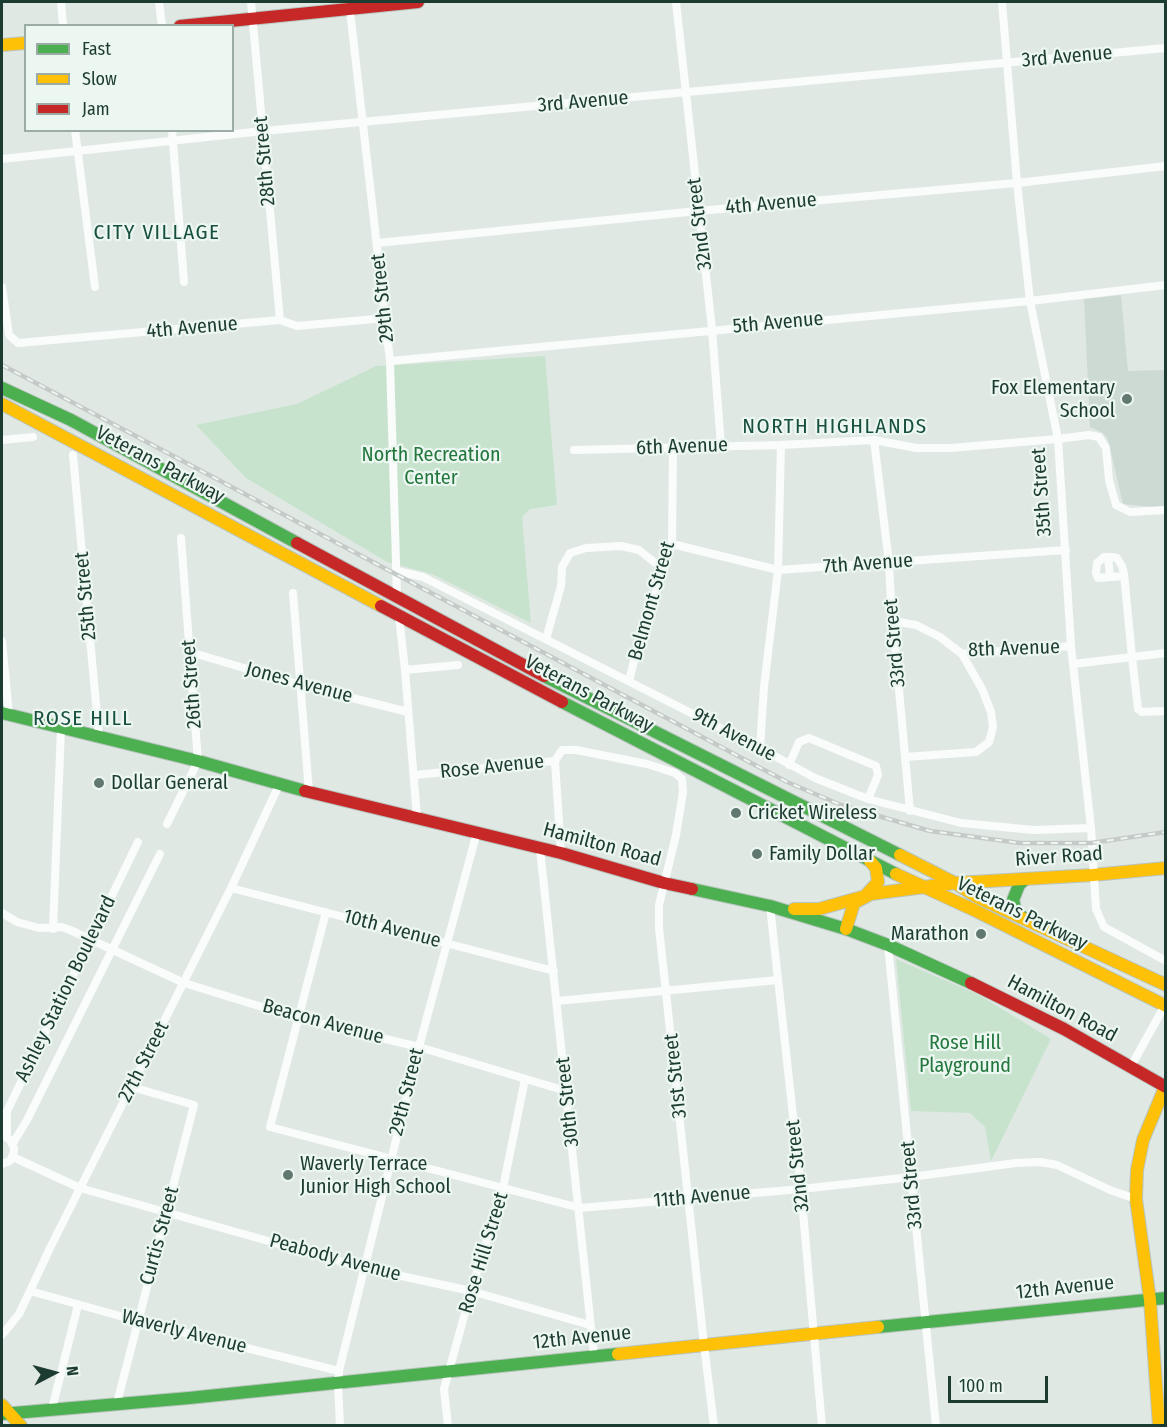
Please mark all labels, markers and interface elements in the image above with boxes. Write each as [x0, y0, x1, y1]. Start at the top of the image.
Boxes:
legend [24, 24, 234, 132]
text: Fast [82, 38, 111, 60]
street label: 3rd Avenue [1021, 41, 1113, 73]
text: Slow [82, 68, 117, 90]
street label: 3rd Avenue [537, 86, 629, 118]
text: Jam [82, 98, 110, 120]
street label: 28th Street [249, 115, 281, 207]
street label: 32nd Street [682, 176, 718, 272]
street label: 4th Avenue [724, 188, 818, 220]
district label: CITY VILLAGE [94, 220, 220, 246]
street label: 29th Street [366, 252, 400, 344]
street label: 5th Avenue [732, 307, 824, 339]
street label: 4th Avenue [145, 312, 239, 344]
place label: Fox Elementary School [991, 376, 1115, 423]
marker: Fox Elementary School [1120, 392, 1134, 406]
district label: NORTH HIGHLANDS [742, 414, 928, 440]
street label: Veterans Parkway [92, 421, 228, 509]
street label: 6th Avenue [636, 433, 728, 461]
park label: North Recreation Center [361, 443, 501, 490]
street label: 35th Street [1027, 447, 1057, 537]
street label: Belmont Street [624, 539, 680, 663]
street label: 7th Avenue [822, 549, 914, 579]
street label: 25th Street [70, 551, 102, 641]
street label: 33rd Street [879, 598, 911, 688]
street label: 8th Avenue [968, 635, 1060, 663]
street label: 26th Street [177, 638, 207, 730]
street label: Veterans Parkway [521, 650, 657, 738]
street label: Jones Avenue [243, 657, 355, 709]
street label: 9th Avenue [688, 703, 780, 767]
district label: ROSE HILL [33, 706, 133, 732]
street label: Rose Avenue [439, 750, 545, 784]
place label: Dollar General [111, 771, 228, 795]
marker: Dollar General [92, 776, 106, 790]
place label: Cricket Wireless [748, 801, 877, 825]
marker: Cricket Wireless [729, 806, 743, 820]
street label: Hamilton Road [540, 818, 664, 872]
place label: Family Dollar [769, 842, 875, 866]
street label: River Road [1014, 842, 1104, 872]
marker: Family Dollar [750, 847, 764, 861]
street label: Veterans Parkway [953, 872, 1091, 956]
street label: Ashley Station Boulevard [10, 892, 122, 1086]
street label: 10th Avenue [341, 904, 443, 954]
place label: Marathon [891, 922, 969, 946]
marker: Marathon [974, 927, 988, 941]
street label: Hamilton Road [1003, 970, 1121, 1048]
street label: Beacon Avenue [260, 994, 386, 1050]
street label: 27th Street [113, 1017, 175, 1107]
park label: Rose Hill Playground [919, 1031, 1011, 1078]
street label: 31st Street [660, 1032, 692, 1120]
street label: 29th Street [385, 1046, 429, 1138]
street label: 30th Street [551, 1056, 585, 1148]
street label: 32nd Street [781, 1119, 815, 1213]
street label: 33rd Street [896, 1140, 928, 1230]
place label: Waverly Terrace Junior High School [300, 1152, 451, 1199]
marker: Waverly Terrace Junior High School [281, 1168, 295, 1182]
street label: 11th Avenue [653, 1181, 751, 1213]
street label: Curtis Street [135, 1184, 185, 1288]
street label: Rose Hill Street [454, 1189, 514, 1317]
street label: Peabody Avenue [267, 1229, 403, 1287]
street label: 12th Avenue [1015, 1271, 1115, 1305]
street label: Waverly Avenue [119, 1305, 249, 1359]
street label: 12th Avenue [532, 1321, 632, 1355]
north arrow [24, 1343, 84, 1403]
scale bar [951, 1364, 1052, 1402]
text: N [62, 1365, 82, 1377]
text: 100 m [959, 1375, 1003, 1397]

